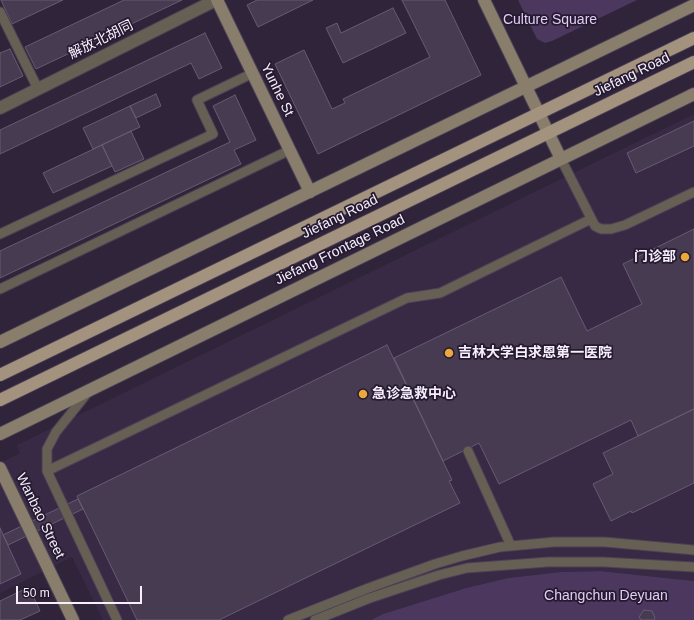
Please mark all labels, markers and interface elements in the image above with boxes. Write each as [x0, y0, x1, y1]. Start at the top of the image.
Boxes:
park label: Culture Square [503, 12, 597, 28]
street label: 解放北胡同 [66, 17, 136, 63]
street label: Jiefang Road [591, 49, 673, 101]
street label: Yunhe St [257, 61, 297, 119]
street label: Jiefang Road [299, 191, 381, 243]
street label: Jiefang Frontage Road [272, 211, 408, 289]
place label: 门诊部 [634, 249, 676, 265]
marker: 门诊部 [679, 251, 691, 263]
place label: 吉林大学白求恩第一医院 [458, 345, 612, 361]
marker: 吉林大学白求恩第一医院 [443, 347, 455, 359]
place label: 急诊急救中心 [372, 386, 456, 402]
marker: 急诊急救中心 [357, 388, 369, 400]
street label: Wanbao Street [12, 471, 68, 561]
scale bar [18, 578, 144, 604]
text: 50 m [23, 586, 50, 600]
park label: Changchun Deyuan [544, 588, 668, 604]

